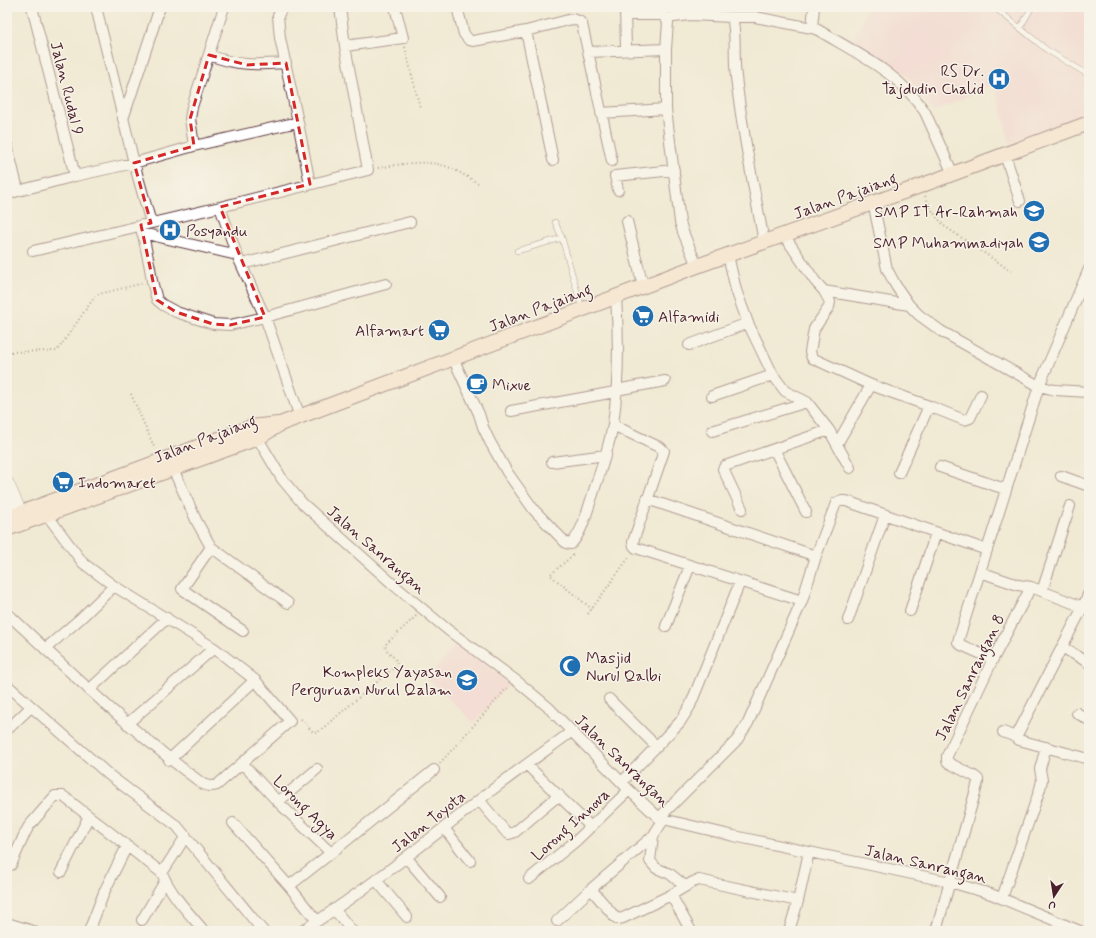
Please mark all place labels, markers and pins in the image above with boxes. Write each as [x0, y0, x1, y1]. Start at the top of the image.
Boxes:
place label: RS Dr. Tajdudin Chalid [882, 61, 984, 100]
hospital icon: RS Dr. Tajdudin Chalid [986, 66, 1012, 92]
school or university icon: SMP IT Ar-Rahmah [1021, 198, 1047, 224]
place label: SMP IT Ar-Rahmah [874, 202, 1018, 223]
hospital icon: Posyandu [157, 217, 183, 243]
place label: Posyandu [186, 221, 248, 242]
school or university icon: SMP Muhammadiyah [1026, 229, 1052, 255]
place label: SMP Muhammadiyah [873, 233, 1024, 254]
supermarket icon: Alfamidi [630, 303, 656, 329]
place label: Alfamidi [658, 307, 720, 328]
supermarket icon: Alfamart [426, 317, 452, 343]
place label: Alfamart [355, 321, 424, 342]
cafe icon: Mixue [464, 371, 490, 397]
place label: Mixue [492, 375, 531, 396]
supermarket icon: Indomaret [50, 469, 76, 495]
place label: Indomaret [78, 473, 156, 494]
place label: Masjid Nurul Qalbi [586, 648, 662, 687]
mosque icon: Masjid Nurul Qalbi [557, 653, 583, 679]
place label: Kompleks Yayasan Perguruan Nurul Qalam [291, 662, 452, 702]
school or university icon: Kompleks Yayasan Perguruan Nurul Qalam [454, 667, 480, 693]

